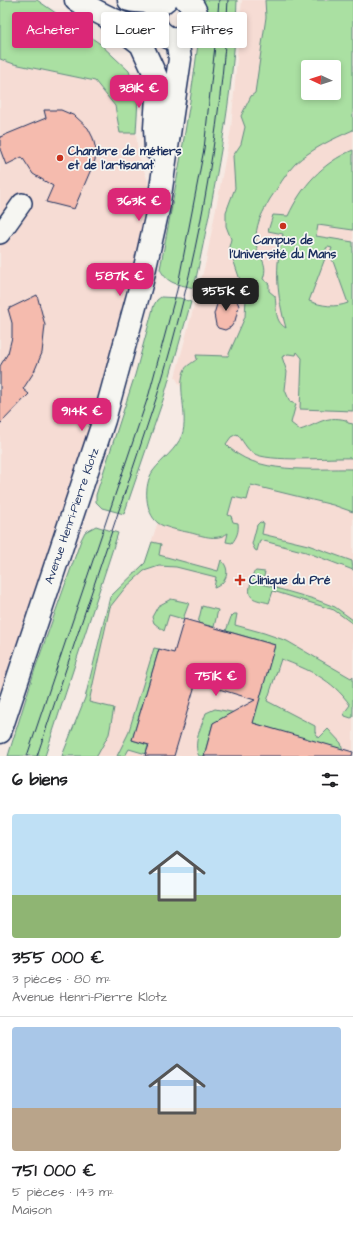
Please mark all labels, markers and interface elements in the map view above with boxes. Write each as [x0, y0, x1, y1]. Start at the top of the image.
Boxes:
chip: Acheter [12, 12, 93, 48]
chip: Louer [101, 12, 169, 48]
chip: Filtres [177, 12, 247, 48]
north arrow [301, 60, 341, 100]
map controls [301, 60, 341, 100]
pin: 381K € [106, 75, 172, 109]
text: 381K € [119, 79, 159, 97]
place label: Chambre de métiers et de l'artisanat [67, 143, 182, 174]
marker: Chambre de métiers et de l'artisanat [55, 153, 65, 163]
pin: 363K € [106, 188, 172, 222]
text: 363K € [117, 192, 161, 210]
marker: Campus de l'Université du Mans [278, 221, 288, 231]
place label: Campus de l'Université du Mans [230, 232, 336, 263]
pin: 587K € [87, 263, 153, 297]
text: 587K € [95, 267, 145, 285]
pin: 355K € [193, 278, 259, 312]
text: 355K € [202, 282, 250, 300]
pin: 914K € [49, 398, 115, 432]
text: 914K € [61, 402, 103, 420]
street label: Avenue Henri-Pierre Klotz [41, 446, 103, 586]
place label: Clinique du Pré [249, 572, 331, 590]
marker: Clinique du Pré [234, 574, 246, 586]
pin: 751K € [183, 663, 249, 697]
text: 751K € [195, 667, 237, 685]
text: 6 biens [12, 768, 68, 792]
icon: filters [319, 769, 341, 791]
icon: home [141, 840, 213, 912]
text: 355 000 € [12, 946, 104, 970]
text: 3 pièces · 80 m² [12, 970, 111, 988]
text: Avenue Henri-Pierre Klotz [12, 988, 167, 1006]
icon: home [141, 1053, 213, 1125]
text: 751 000 € [12, 1159, 96, 1183]
text: 5 pièces · 143 m² [12, 1183, 114, 1201]
text: Maison [12, 1201, 52, 1219]

